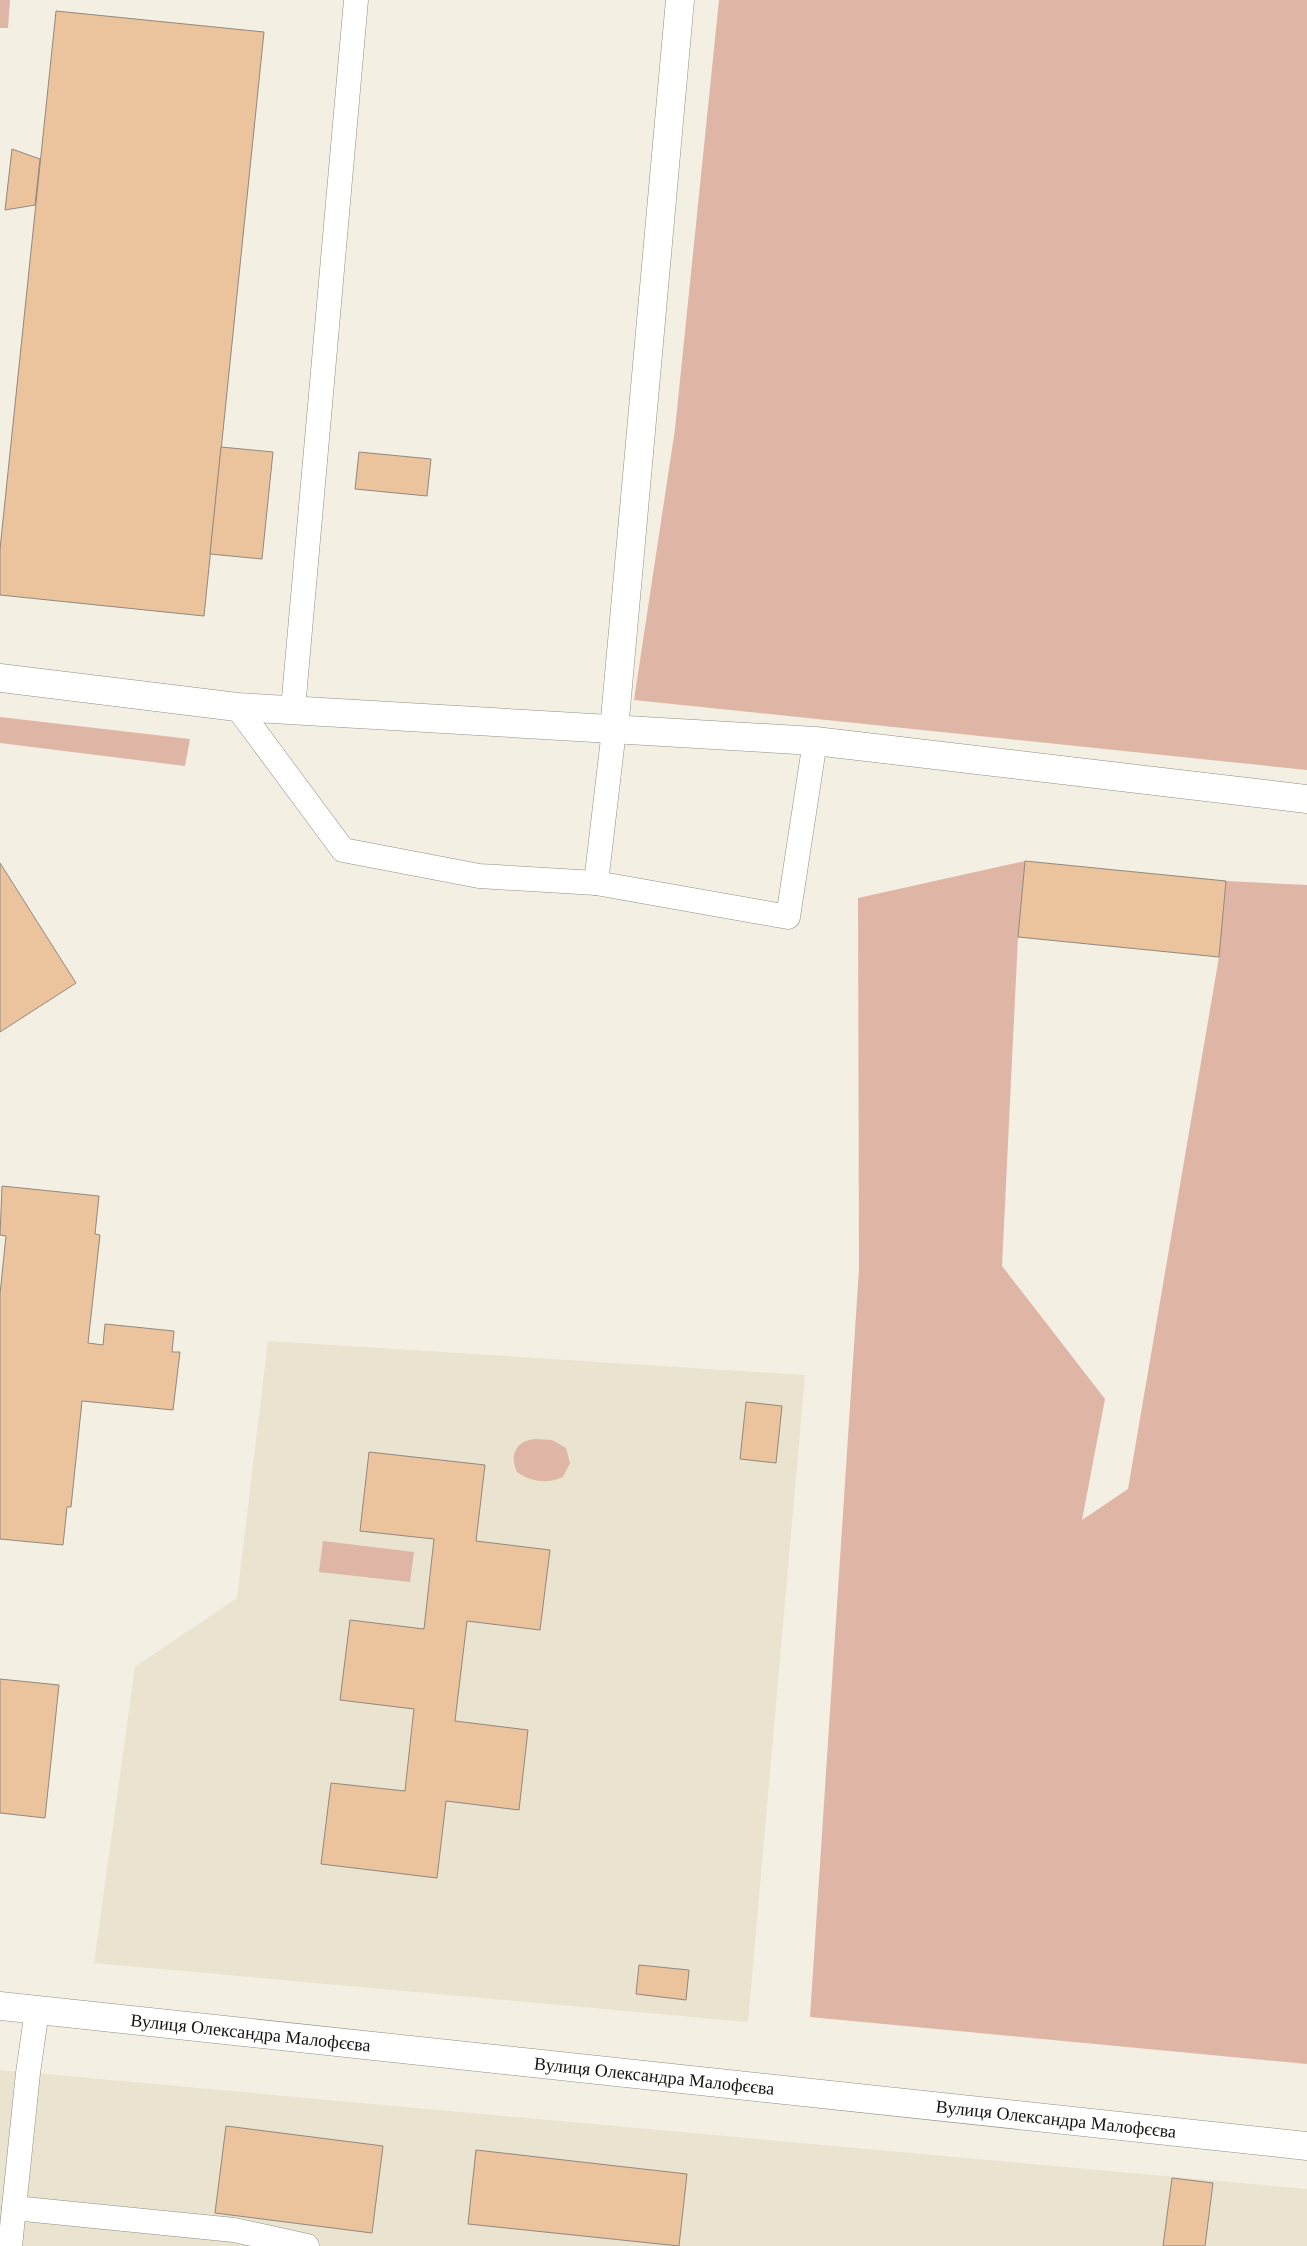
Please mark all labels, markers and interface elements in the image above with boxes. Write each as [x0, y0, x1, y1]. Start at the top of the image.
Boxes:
street label: Вулиця Олександра Малофєєва [129, 2010, 372, 2056]
street label: Вулиця Олександра Малофєєва [533, 2053, 775, 2099]
street label: Вулиця Олександра Малофєєва [935, 2096, 1177, 2142]

